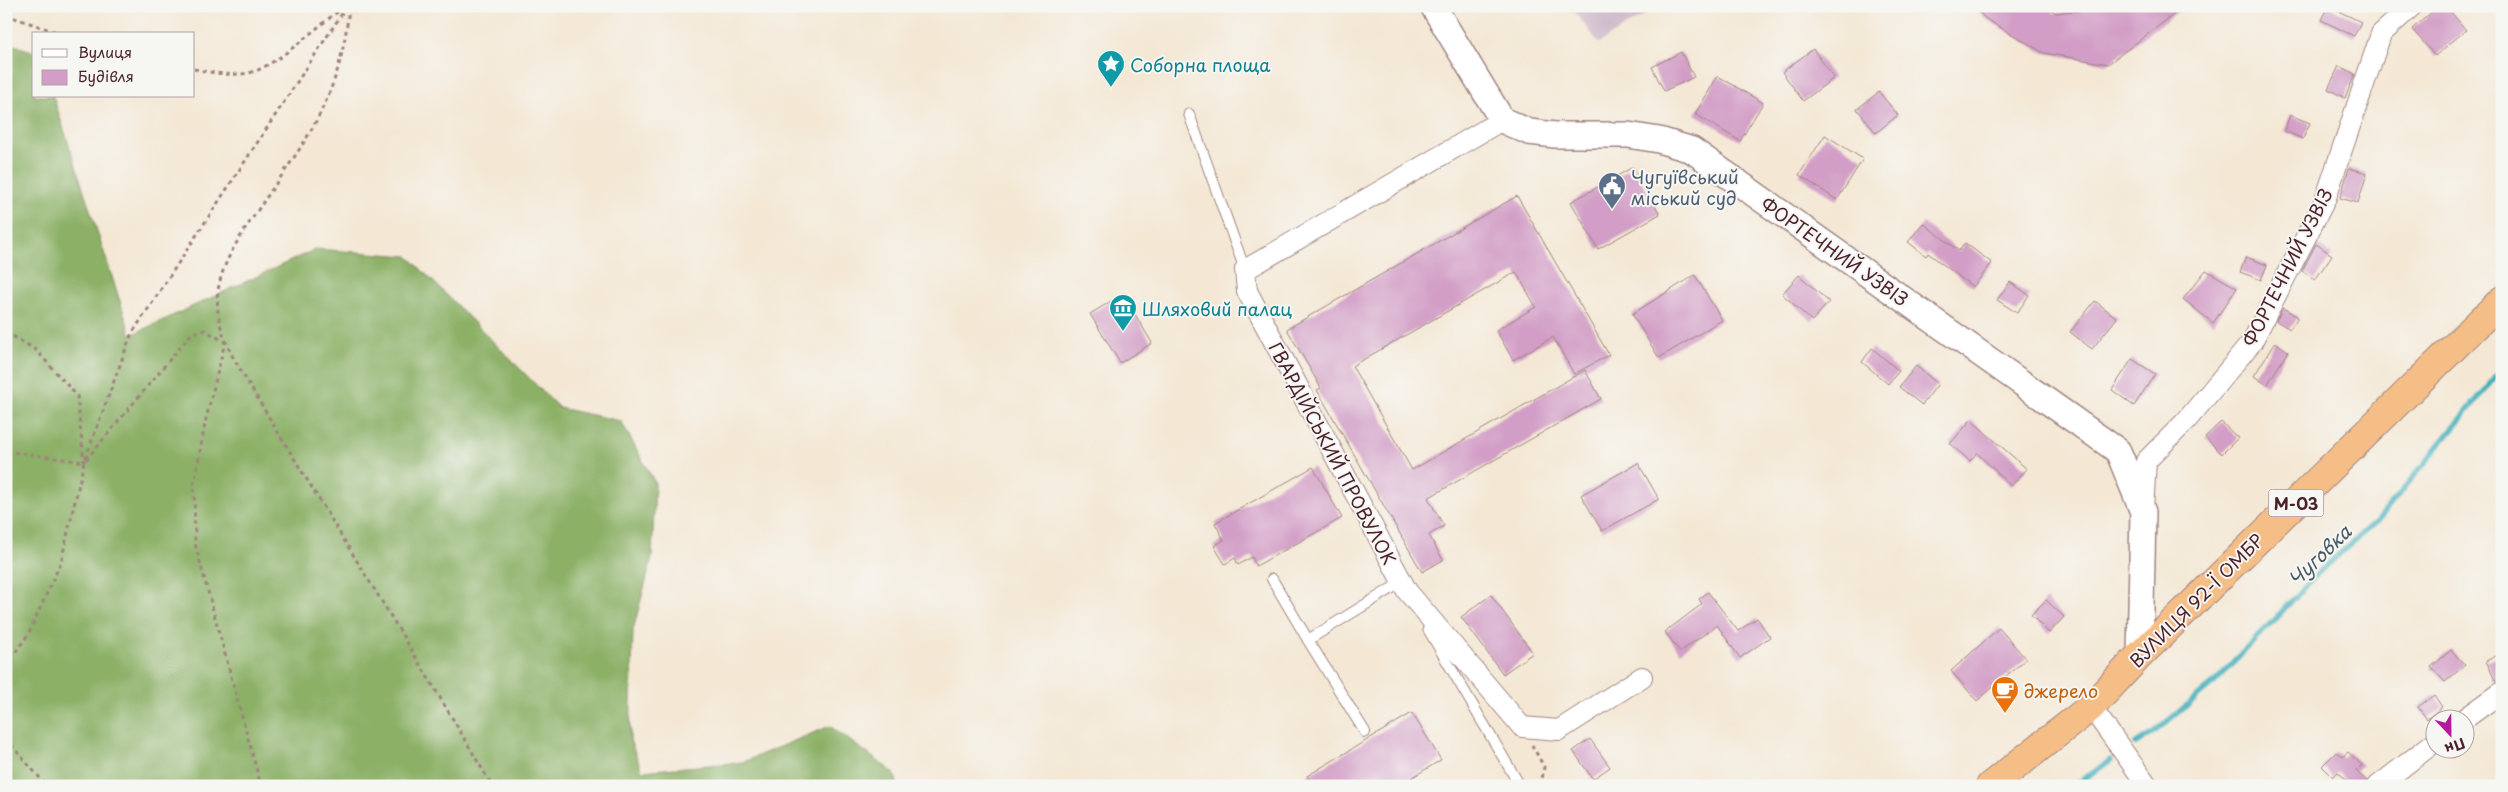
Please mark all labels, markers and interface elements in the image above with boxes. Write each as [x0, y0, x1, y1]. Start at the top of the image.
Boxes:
legend [32, 32, 195, 98]
text: Вулиця [78, 40, 132, 63]
place icon: Соборна площа [1096, 49, 1126, 88]
place label: Соборна площа [1130, 51, 1271, 78]
text: Будівля [78, 64, 134, 87]
place label: Чугуївський міський суд [1631, 163, 1739, 211]
public building icon: Чугуївський міський суд [1597, 171, 1627, 210]
street label: ФОРТЕЧНИЙ УЗВІЗ [2235, 183, 2339, 351]
street label: ФОРТЕЧНИЙ УЗВІЗ [1756, 190, 1914, 312]
museum icon: Шляховий палац [1108, 293, 1138, 332]
place label: Шляховий палац [1142, 295, 1292, 322]
street label: ГВАРДІЙСЬКИЙ ПРОВУЛОК [1263, 337, 1403, 569]
road number: М-03 [2268, 489, 2324, 516]
water label: Чуговка [2281, 517, 2358, 592]
street label: ВУЛИЦЯ 92-Ї ОМБР [2123, 527, 2269, 673]
cafe icon: джерело [1990, 675, 2020, 714]
place label: джерело [2024, 677, 2098, 704]
north arrow [2426, 710, 2476, 760]
text: Пн [2442, 733, 2468, 760]

